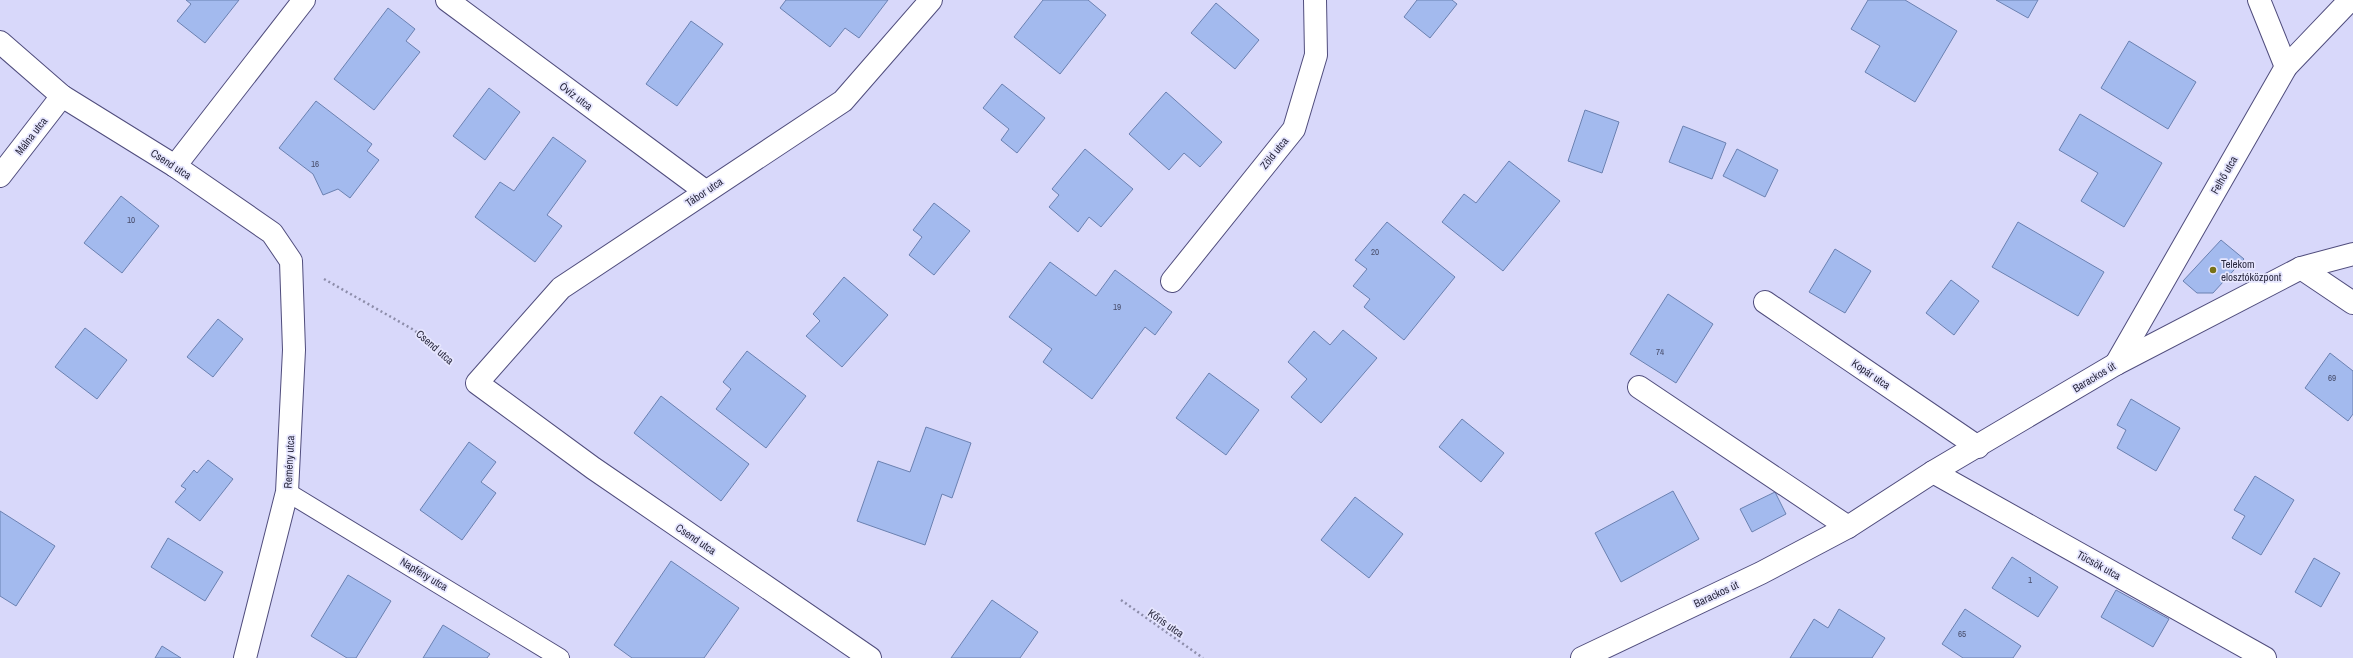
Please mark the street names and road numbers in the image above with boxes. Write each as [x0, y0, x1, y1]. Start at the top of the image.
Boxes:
street label: Óvíz utca [557, 79, 595, 113]
street label: Málna utca [12, 114, 50, 158]
street label: Zöld utca [1257, 134, 1291, 172]
street label: Csend utca [148, 146, 194, 182]
street label: Felhő utca [2208, 153, 2240, 197]
street label: Tábor utca [683, 174, 725, 210]
street label: Csend utca [413, 327, 457, 367]
street label: Kopár utca [1849, 356, 1893, 392]
street label: Barackos út [2070, 358, 2118, 395]
street label: Remény utca [281, 435, 297, 489]
street label: Csend utca [673, 520, 719, 558]
street label: Tücsök utca [2075, 547, 2123, 583]
street label: Napfény utca [398, 554, 450, 594]
street label: Barackos út [1691, 577, 1741, 610]
street label: Kőris utca [1145, 606, 1187, 640]

